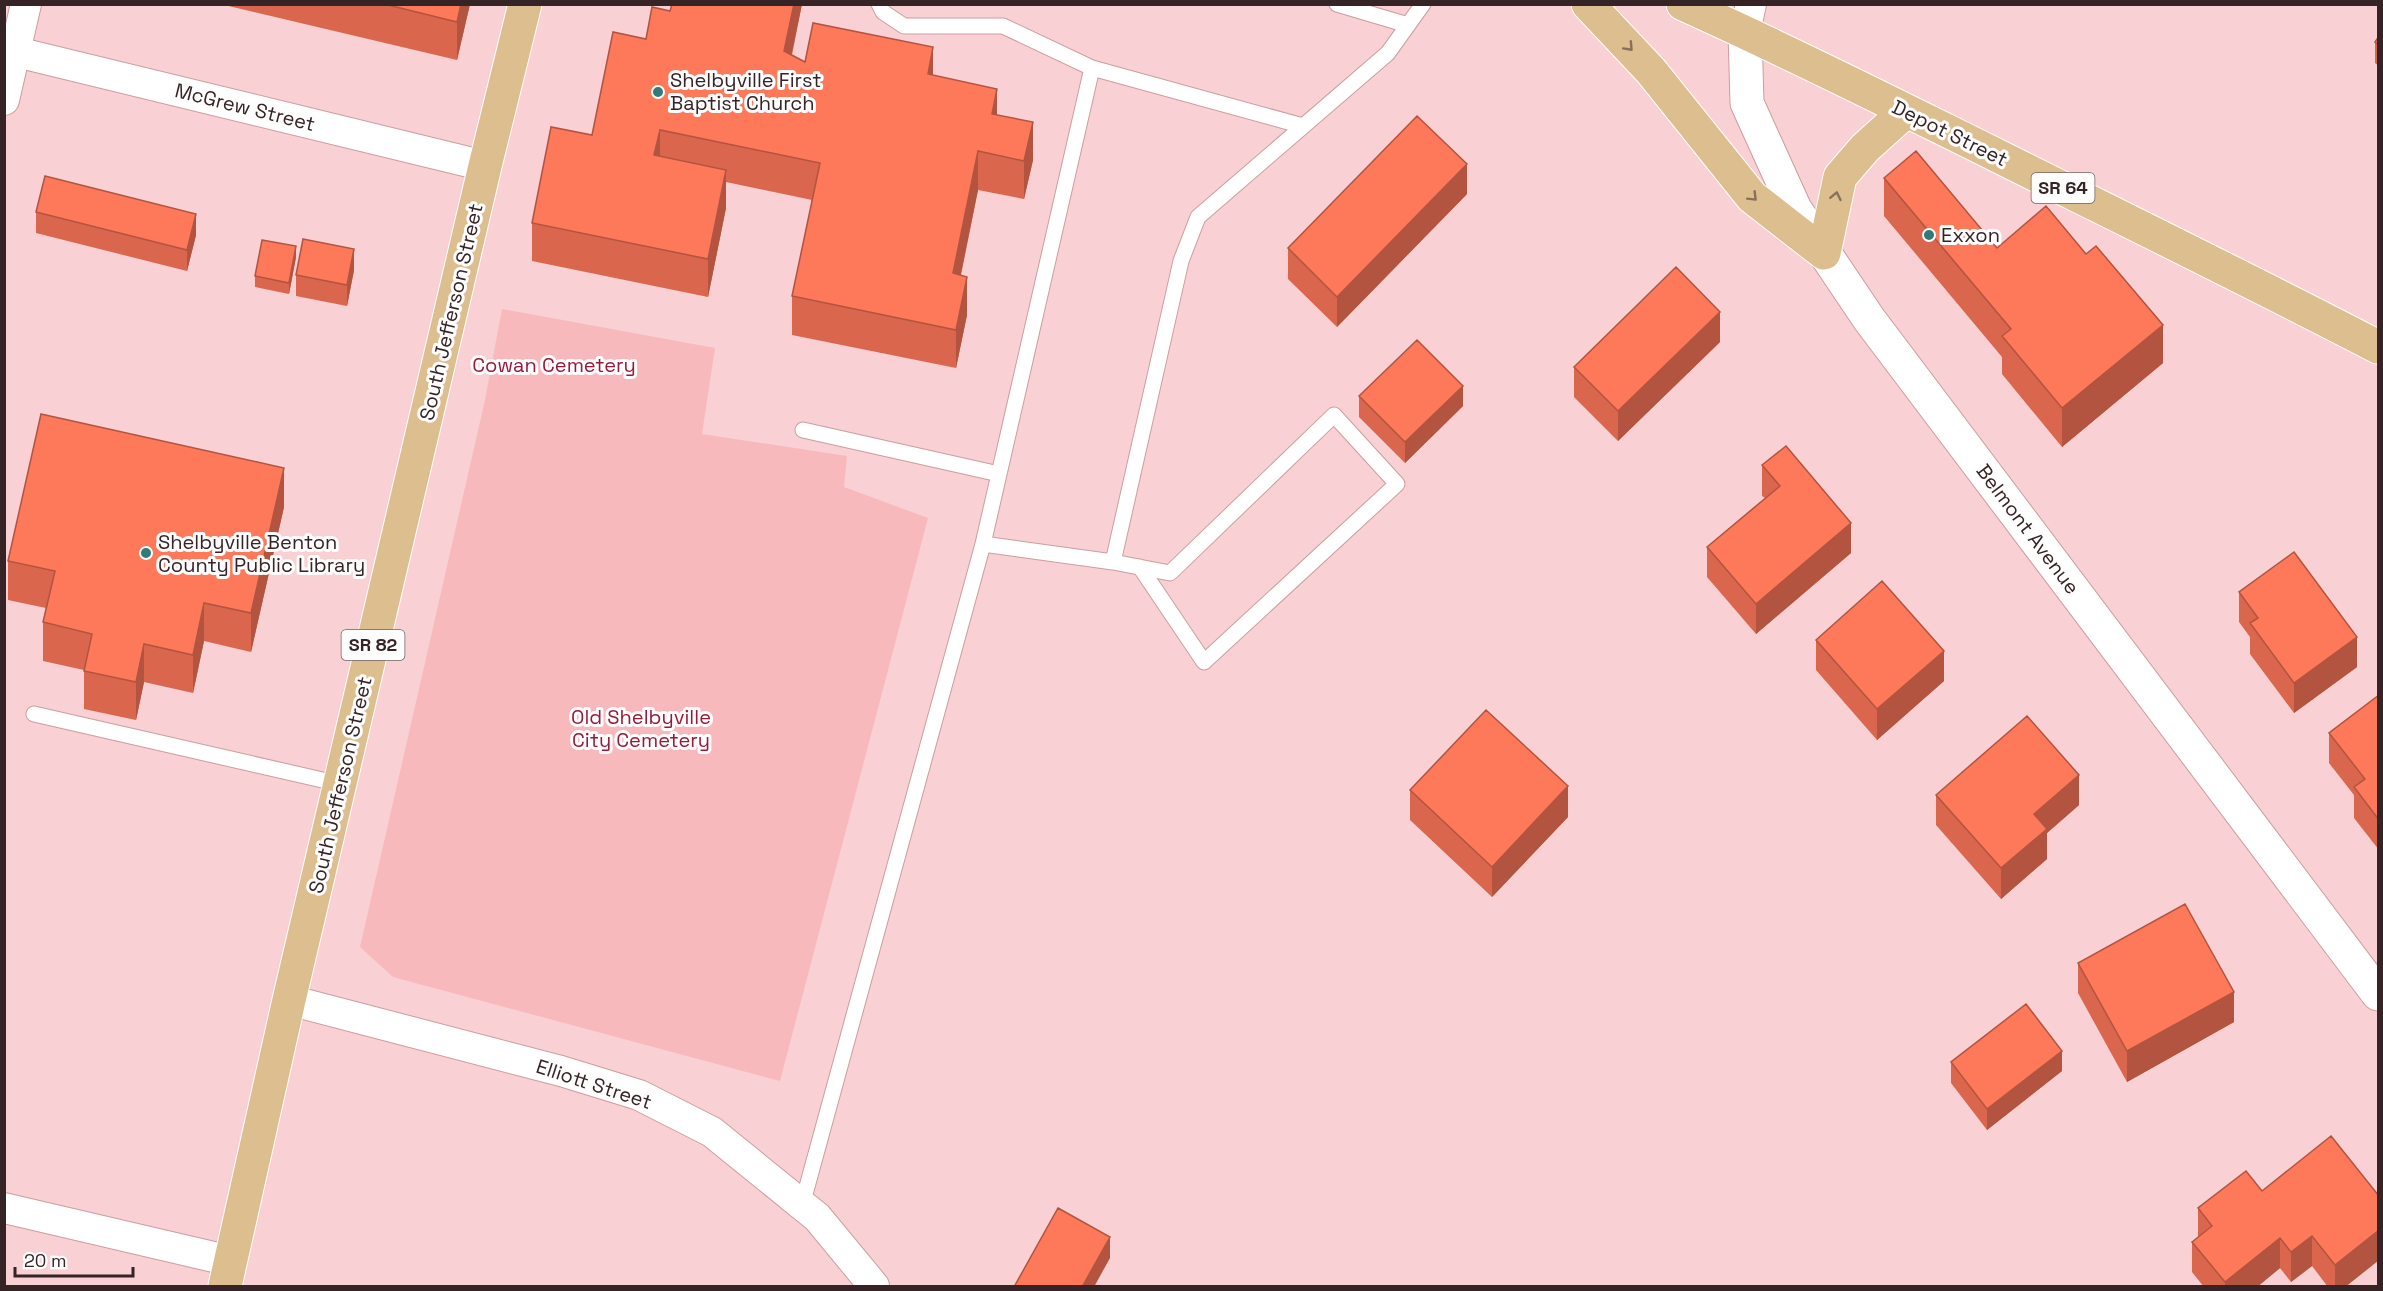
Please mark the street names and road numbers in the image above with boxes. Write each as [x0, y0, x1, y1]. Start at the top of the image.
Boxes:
street label: McGrew Street [172, 77, 318, 137]
street label: Depot Street [1888, 94, 2012, 172]
road number: SR 64 [2032, 173, 2094, 203]
street label: South Jefferson Street [413, 201, 489, 423]
street label: Belmont Avenue [1971, 459, 2085, 599]
road number: SR 82 [342, 630, 404, 660]
street label: South Jefferson Street [302, 674, 378, 896]
street label: Elliott Street [533, 1053, 655, 1115]

